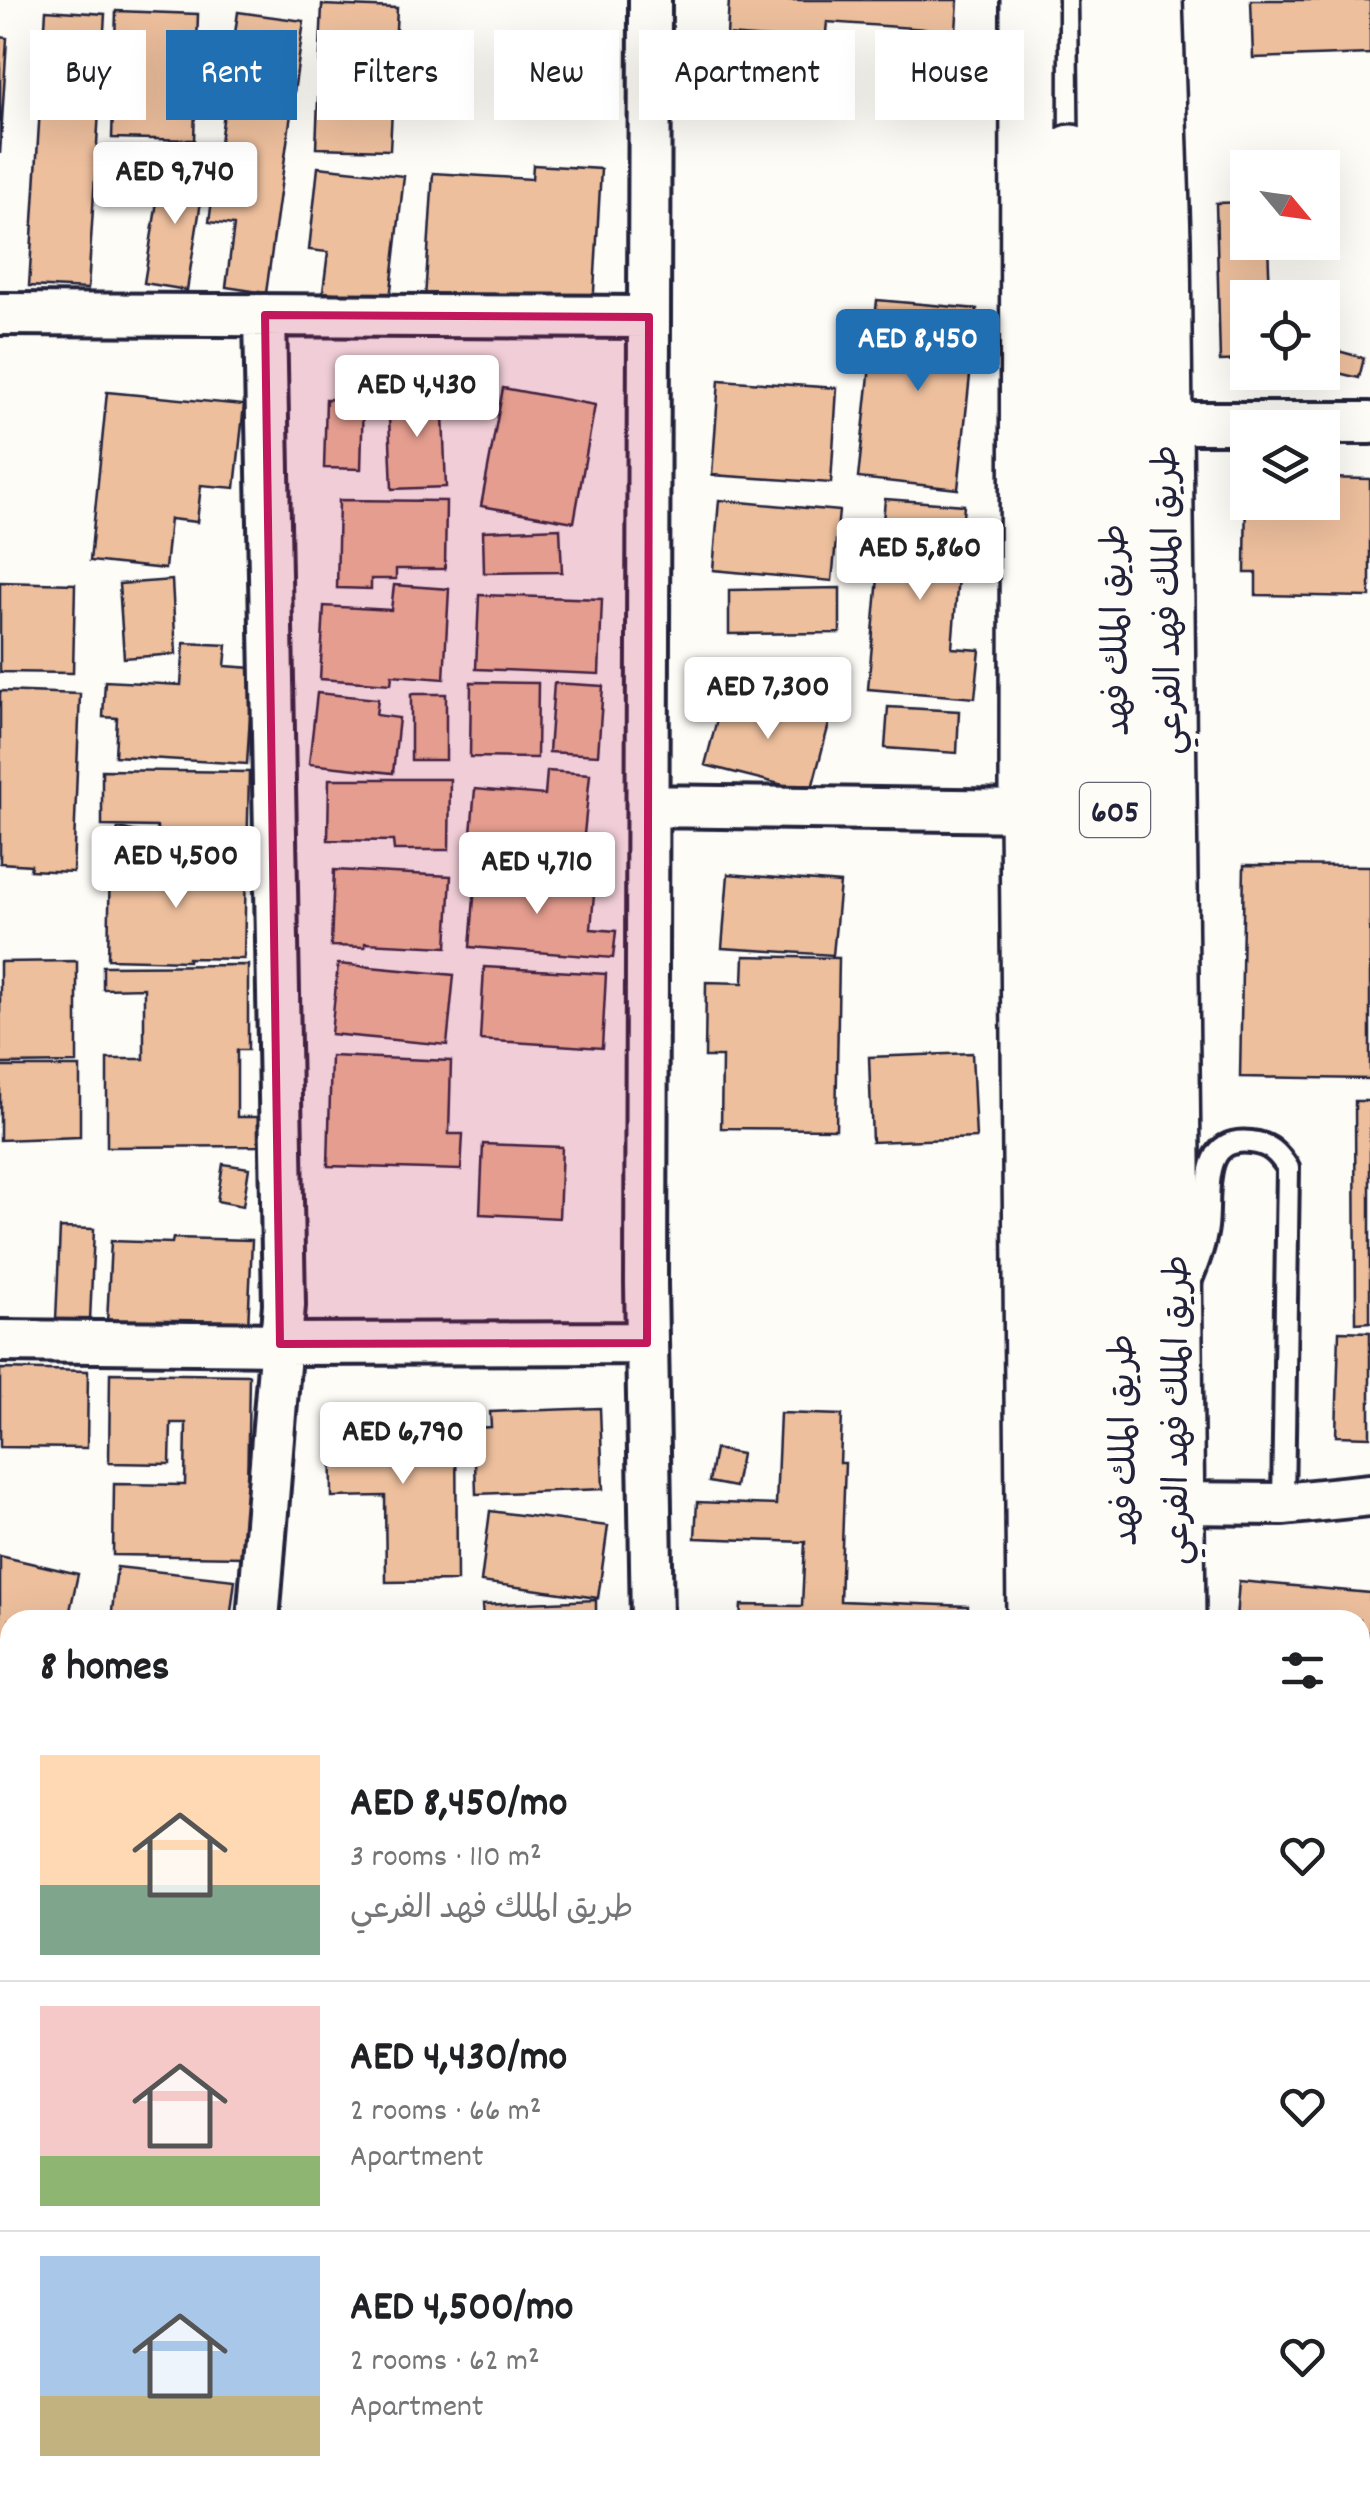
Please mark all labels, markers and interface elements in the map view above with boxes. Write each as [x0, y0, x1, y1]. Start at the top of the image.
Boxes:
chip: Buy [30, 30, 146, 120]
chip: Rent [166, 30, 297, 120]
chip: Filters [317, 30, 474, 120]
chip: New [494, 30, 619, 120]
chip: Apartment [639, 30, 855, 120]
chip: House [875, 30, 1024, 120]
pin: AED 9,740 [61, 142, 289, 227]
north arrow [1230, 150, 1340, 260]
map controls [1230, 150, 1340, 520]
text: AED 9,740 [115, 151, 235, 197]
button: locate [1230, 280, 1340, 390]
pin: AED 8,450 [804, 309, 1032, 394]
text: AED 8,450 [858, 318, 978, 364]
pin: AED 4,430 [303, 355, 531, 440]
text: AED 4,430 [357, 364, 477, 410]
button: layers [1230, 410, 1340, 520]
street label: طريق الملك فهد الفرعي [1143, 444, 1200, 755]
pin: AED 5,860 [806, 518, 1034, 603]
street label: طريق الملك فهد [1092, 523, 1146, 736]
text: AED 5,860 [859, 527, 981, 573]
pin: AED 7,300 [654, 657, 882, 742]
text: AED 7,300 [706, 666, 830, 712]
road number: 605 [1080, 783, 1150, 837]
pin: AED 4,500 [62, 826, 290, 911]
pin: AED 4,710 [423, 832, 651, 917]
text: AED 4,500 [114, 835, 238, 881]
text: AED 4,710 [481, 841, 593, 887]
street label: طريق الملك فهد الفرعي [1155, 1255, 1206, 1565]
street label: طريق الملك فهد [1100, 1333, 1154, 1546]
pin: AED 6,790 [289, 1402, 517, 1487]
text: AED 6,790 [342, 1411, 464, 1457]
text: 8 homes [40, 1640, 169, 1700]
icon: filters [1275, 1643, 1330, 1698]
text: AED 8,450/mo [350, 1776, 567, 1836]
icon: home [120, 1795, 240, 1915]
icon: heart [1275, 1828, 1330, 1883]
text: 3 rooms · 110 m² [350, 1836, 542, 1882]
text: طريق الملك فهد الفرعي [350, 1888, 633, 1934]
text: AED 4,430/mo [350, 2030, 567, 2090]
icon: home [120, 2046, 240, 2166]
icon: heart [1275, 2079, 1330, 2134]
text: 2 rooms · 66 m² [350, 2090, 541, 2136]
text: Apartment [350, 2136, 484, 2182]
text: AED 4,500/mo [350, 2280, 573, 2340]
icon: home [120, 2296, 240, 2416]
icon: heart [1275, 2329, 1330, 2384]
text: 2 rooms · 62 m² [350, 2340, 540, 2386]
text: Apartment [350, 2386, 484, 2432]

